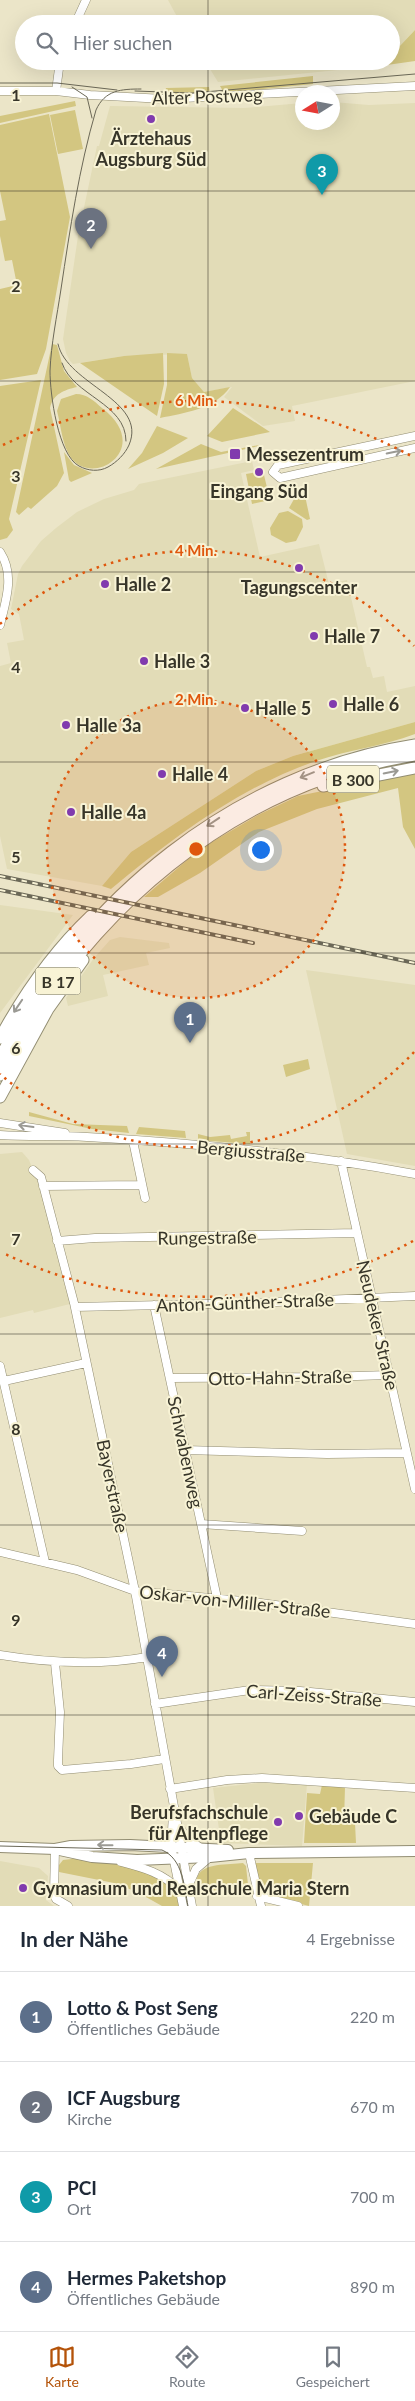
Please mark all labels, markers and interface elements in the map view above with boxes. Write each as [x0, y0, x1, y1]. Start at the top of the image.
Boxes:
search box [15, 15, 400, 70]
icon: search [33, 29, 61, 57]
text: Hier suchen [73, 31, 172, 54]
street label: Alter Postweg [151, 83, 263, 109]
text: 1 [11, 85, 21, 104]
north arrow [295, 85, 340, 130]
marker: Ärztehaus Augsburg Süd [145, 113, 157, 125]
place label: Ärztehaus Augsburg Süd [95, 127, 206, 170]
pin: 3 [306, 154, 338, 195]
pin: 2 [75, 208, 107, 249]
text: 2 [11, 276, 21, 295]
text: 6 Min. [175, 391, 217, 409]
place label: Messezentrum [246, 443, 364, 465]
marker: Messezentrum [228, 447, 242, 461]
one-way arrow [385, 447, 401, 457]
text: 3 [11, 466, 21, 485]
marker: Eingang Süd [253, 466, 265, 478]
place label: Eingang Süd [210, 480, 308, 502]
text: 4 Min. [175, 541, 217, 559]
marker: Tagungscenter [293, 562, 305, 574]
place label: Halle 2 [115, 573, 171, 595]
place label: Tagungscenter [241, 576, 357, 598]
marker: Halle 2 [99, 578, 111, 590]
place label: Halle 7 [324, 625, 380, 647]
marker: Halle 7 [308, 630, 320, 642]
place label: Halle 3 [154, 650, 210, 672]
marker: Halle 3 [138, 655, 150, 667]
text: 4 [11, 657, 21, 676]
text: 2 Min. [175, 690, 217, 708]
place label: Halle 6 [343, 693, 399, 715]
place label: Halle 5 [255, 697, 311, 719]
marker: Halle 6 [327, 698, 339, 710]
marker: Halle 5 [239, 702, 251, 714]
place label: Halle 3a [76, 714, 141, 736]
marker: Halle 3a [60, 719, 72, 731]
place label: Halle 4 [172, 763, 228, 785]
road number: B 300 [327, 766, 379, 792]
one-way arrow [382, 767, 398, 777]
marker: Halle 4 [156, 768, 168, 780]
one-way arrow [300, 771, 315, 780]
place label: Halle 4a [81, 801, 146, 823]
marker: Halle 4a [65, 806, 77, 818]
one-way arrow [206, 817, 220, 828]
your location [248, 837, 274, 863]
centre of rings [187, 840, 205, 858]
text: 5 [11, 847, 21, 866]
road number: B 17 [36, 968, 80, 994]
one-way arrow [13, 999, 23, 1013]
pin: 1 [174, 1002, 206, 1043]
text: 6 [11, 1038, 21, 1057]
one-way arrow [18, 1121, 34, 1131]
street label: Bergiusstraße [196, 1135, 306, 1167]
street label: Rungestraße [157, 1225, 257, 1249]
text: 7 [11, 1229, 21, 1248]
street label: Neudeker Straße [352, 1258, 404, 1392]
street label: Anton-Günther-Straße [155, 1288, 335, 1316]
street label: Otto-Hahn-Straße [208, 1365, 352, 1389]
street label: Schwabenweg [163, 1394, 209, 1510]
text: 8 [11, 1419, 21, 1438]
street label: Bayerstraße [92, 1437, 134, 1535]
street label: Oskar-von-Miller-Straße [138, 1580, 332, 1622]
text: 9 [11, 1610, 21, 1629]
pin: 4 [146, 1636, 178, 1677]
street label: Carl-Zeiss-Straße [245, 1679, 383, 1711]
place label: Berufsfachschule für Altenpflege [130, 1801, 268, 1844]
place label: Gebäude C [309, 1805, 397, 1827]
marker: Gebäude C [293, 1810, 305, 1822]
marker: Berufsfachschule für Altenpflege [272, 1816, 284, 1828]
one-way arrow [97, 1840, 114, 1850]
place label: Gymnasium und Realschule Maria Stern [33, 1877, 349, 1899]
marker: Gymnasium und Realschule Maria Stern [17, 1882, 29, 1894]
text: In der Nähe [20, 1926, 128, 1951]
text: 4 Ergebnisse [306, 1929, 395, 1948]
text: Lotto & Post Seng [67, 1996, 218, 2019]
text: 1 [31, 2007, 41, 2026]
text: 220 m [350, 2007, 395, 2026]
text: Öffentliches Gebäude [67, 2019, 220, 2038]
text: ICF Augsburg [67, 2086, 180, 2109]
text: 2 [31, 2097, 41, 2116]
text: 670 m [350, 2097, 395, 2116]
text: Kirche [67, 2109, 112, 2128]
text: PCI [67, 2176, 97, 2199]
text: 3 [31, 2187, 41, 2206]
text: 700 m [350, 2187, 395, 2206]
text: Ort [67, 2199, 91, 2218]
text: Hermes Paketshop [67, 2266, 226, 2289]
text: 4 [31, 2277, 41, 2296]
text: 890 m [350, 2277, 395, 2296]
text: Öffentliches Gebäude [67, 2289, 220, 2308]
tab: Karte [45, 2343, 79, 2390]
tab: Route [169, 2343, 205, 2390]
tab: Gespeichert [296, 2343, 370, 2390]

